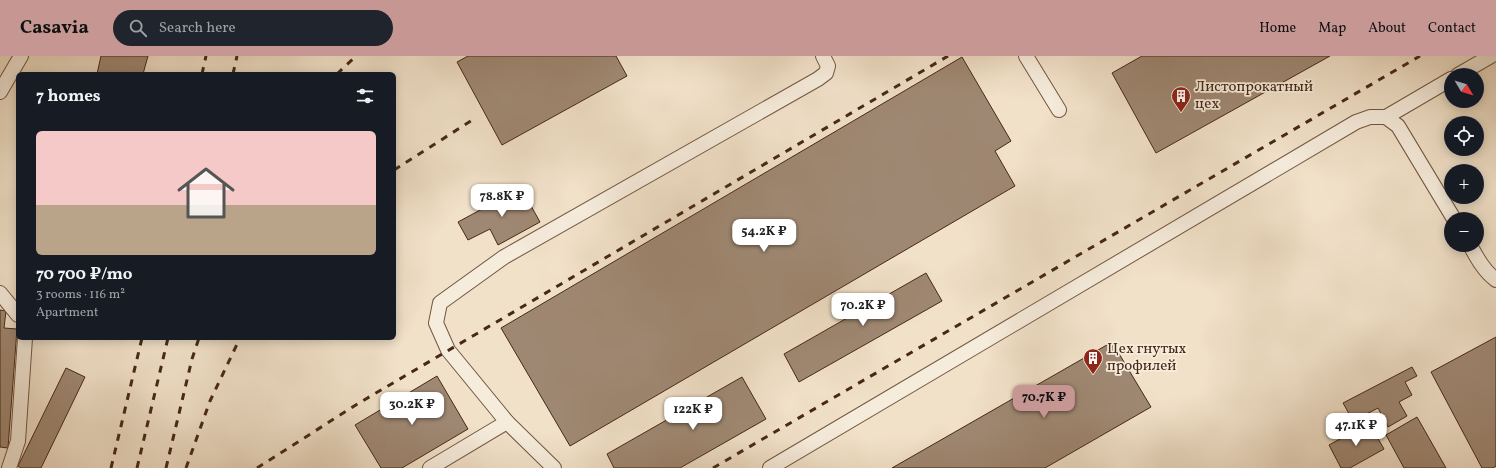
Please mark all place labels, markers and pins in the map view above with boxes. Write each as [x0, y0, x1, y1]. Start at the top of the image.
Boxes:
place label: Листопрокатный цех [1195, 77, 1313, 115]
building icon: Листопрокатный цех [1170, 85, 1192, 113]
pin: 78.8K ₽ [465, 184, 539, 218]
pin: 54.2K ₽ [727, 219, 801, 253]
pin: 70.2K ₽ [826, 293, 900, 327]
place label: Цех гнутых профилей [1107, 339, 1187, 377]
building icon: Цех гнутых профилей [1082, 347, 1104, 375]
pin: 70.7K ₽ [1007, 385, 1081, 419]
pin: 30.2K ₽ [375, 392, 449, 426]
pin: 122K ₽ [660, 397, 726, 431]
pin: 47.1K ₽ [1319, 413, 1393, 447]

